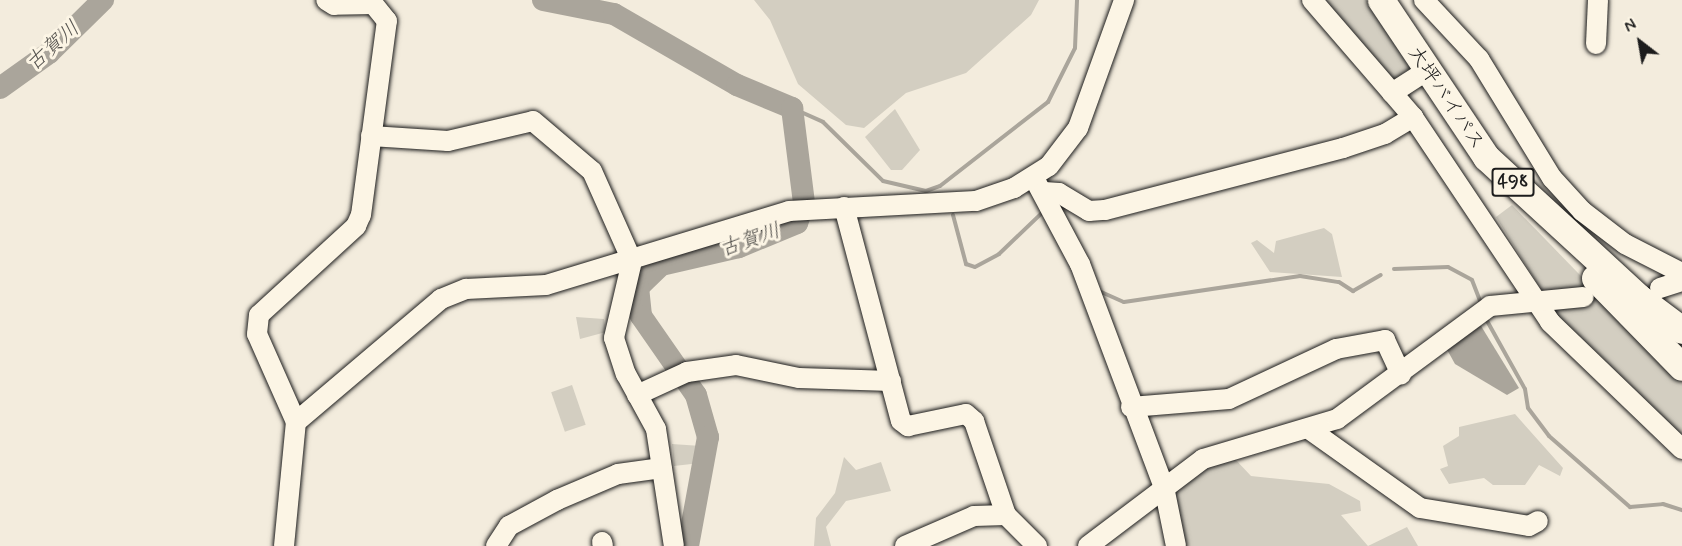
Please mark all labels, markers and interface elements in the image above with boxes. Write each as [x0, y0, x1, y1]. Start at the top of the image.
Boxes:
north arrow [1610, 12, 1670, 72]
text: N [1620, 14, 1640, 38]
water label: 古賀川 [21, 16, 85, 76]
street label: 大坪バイパス [1403, 42, 1489, 154]
road number: 498 [1490, 167, 1536, 197]
water label: 古賀川 [716, 218, 784, 262]

